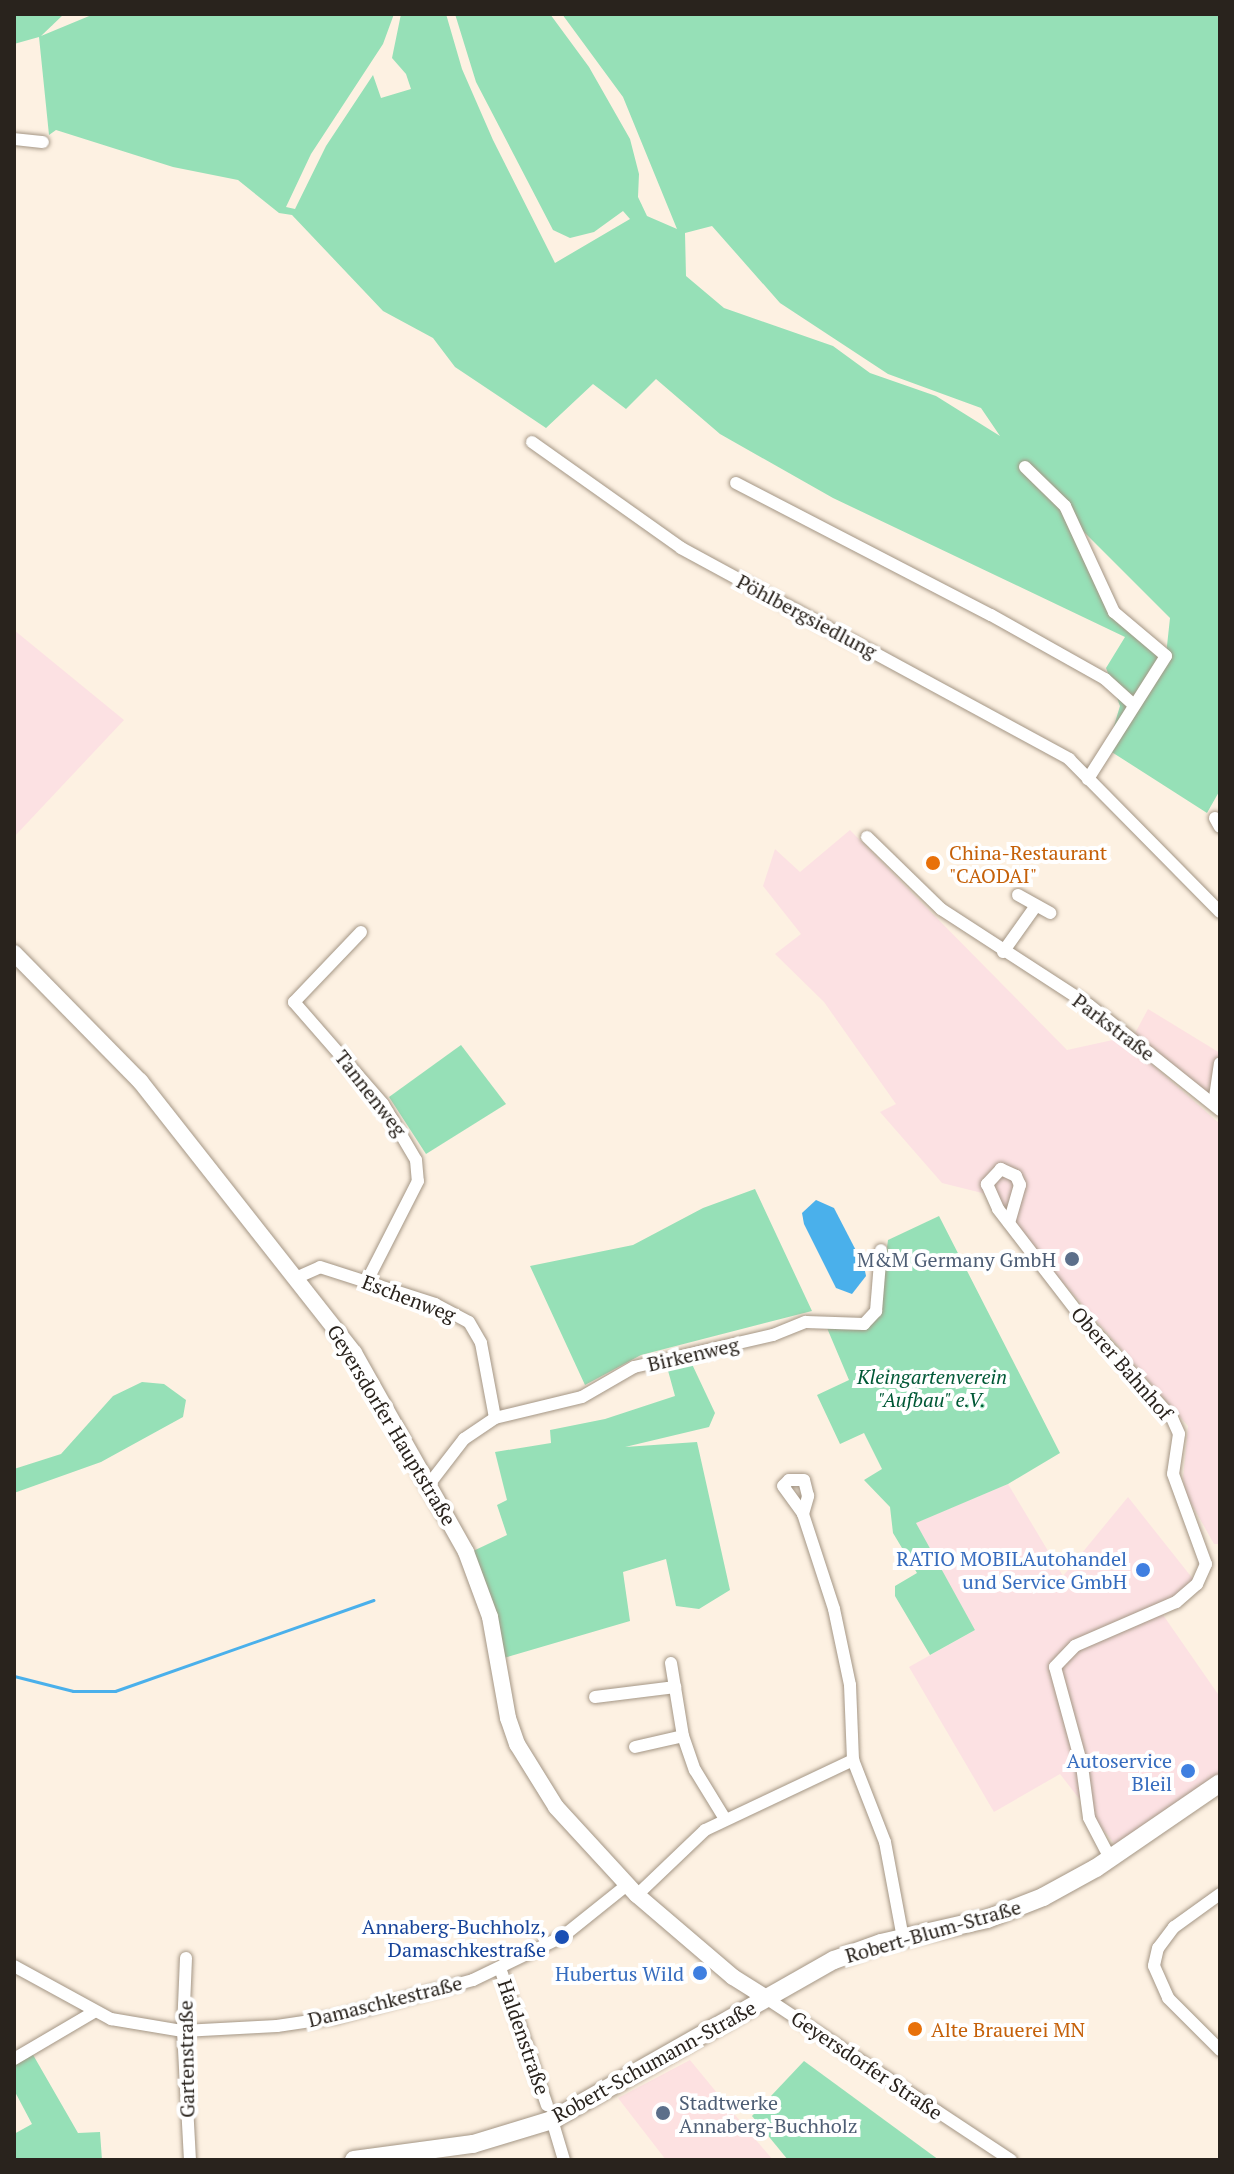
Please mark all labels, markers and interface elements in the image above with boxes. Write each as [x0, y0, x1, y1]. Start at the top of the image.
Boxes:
street label: Pöhlbergsiedlung [733, 569, 881, 663]
place label: China-Restaurant "CAODAI" [949, 840, 1107, 887]
marker: China-Restaurant "CAODAI" [924, 854, 942, 872]
street label: Parkstraße [1068, 988, 1160, 1066]
street label: Tannenweg [330, 1045, 412, 1141]
place label: M&M Germany GmbH [857, 1247, 1056, 1271]
marker: M&M Germany GmbH [1063, 1250, 1081, 1268]
street label: Eschenweg [359, 1269, 459, 1327]
street label: Oberer Bahnhof [1066, 1302, 1178, 1424]
street label: Geyersdorfer Hauptstraße [323, 1320, 461, 1530]
street label: Birkenweg [645, 1332, 741, 1376]
park label: Kleingartenverein "Aufbau" e.V. [857, 1364, 1007, 1411]
place label: RATIO MOBILAutohandel und Service GmbH [896, 1546, 1127, 1593]
marker: RATIO MOBILAutohandel und Service GmbH [1134, 1561, 1152, 1579]
place label: Autoservice Bleil [1066, 1748, 1172, 1795]
marker: Autoservice Bleil [1179, 1762, 1197, 1780]
street label: Robert-Blum-Straße [842, 1894, 1024, 1968]
place label: Annaberg-Buchholz, Damaschkestraße [362, 1914, 546, 1961]
marker: Annaberg-Buchholz, Damaschkestraße [553, 1928, 571, 1946]
place label: Hubertus Wild [555, 1961, 684, 1985]
marker: Hubertus Wild [691, 1964, 709, 1982]
street label: Damaschkestraße [305, 1970, 465, 2032]
street label: Haldenstraße [493, 1976, 555, 2098]
street label: Robert-Schumann-Straße [548, 1995, 760, 2127]
street label: Gartenstraße [173, 2000, 199, 2118]
street label: Geyersdorfer Straße [787, 2005, 947, 2125]
place label: Alte Brauerei MN [931, 2017, 1085, 2041]
marker: Alte Brauerei MN [906, 2020, 924, 2038]
place label: Stadtwerke Annaberg-Buchholz [679, 2090, 858, 2137]
marker: Stadtwerke Annaberg-Buchholz [654, 2104, 672, 2122]

